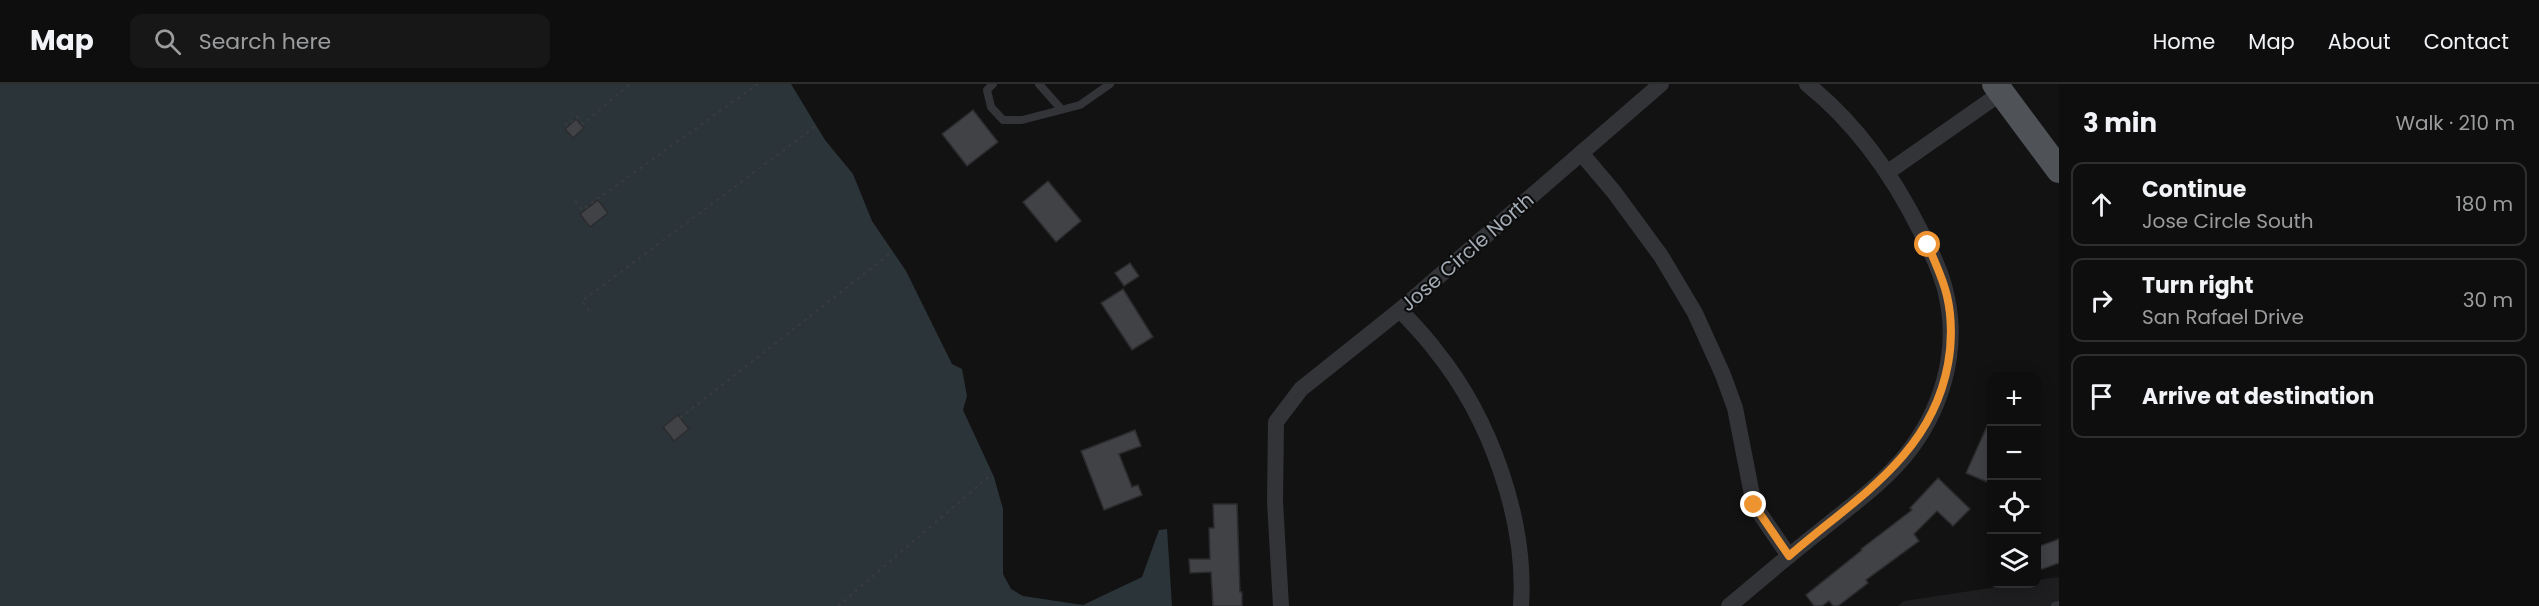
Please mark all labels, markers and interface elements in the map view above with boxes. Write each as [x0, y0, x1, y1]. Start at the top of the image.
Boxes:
search box [130, 14, 550, 68]
text: Map [30, 21, 94, 60]
icon: search [151, 25, 184, 58]
text: Search here [199, 26, 331, 57]
text: Home [2153, 27, 2215, 56]
text: Map [2248, 27, 2295, 56]
text: About [2328, 27, 2391, 56]
text: Contact [2424, 27, 2509, 56]
text: 3 min [2083, 105, 2157, 141]
text: Walk · 210 m [2395, 109, 2515, 137]
text: Continue [2142, 174, 2246, 205]
street label: Jose Circle North [1394, 186, 1540, 318]
icon: ahead [2085, 188, 2118, 221]
text: 180 m [2455, 190, 2513, 218]
text: Jose Circle South [2142, 207, 2314, 235]
route start [1914, 231, 1940, 257]
text: Turn right [2142, 270, 2253, 301]
icon: right [2085, 284, 2118, 317]
text: 30 m [2463, 286, 2513, 314]
text: San Rafael Drive [2142, 303, 2304, 331]
map controls [1987, 372, 2041, 588]
button: + [1987, 372, 2041, 426]
icon: arrive [2085, 380, 2118, 413]
text: Arrive at destination [2142, 381, 2374, 412]
button: − [1987, 426, 2041, 480]
button: locate [1987, 480, 2041, 534]
route end [1740, 491, 1766, 517]
button: layers [1987, 534, 2041, 588]

